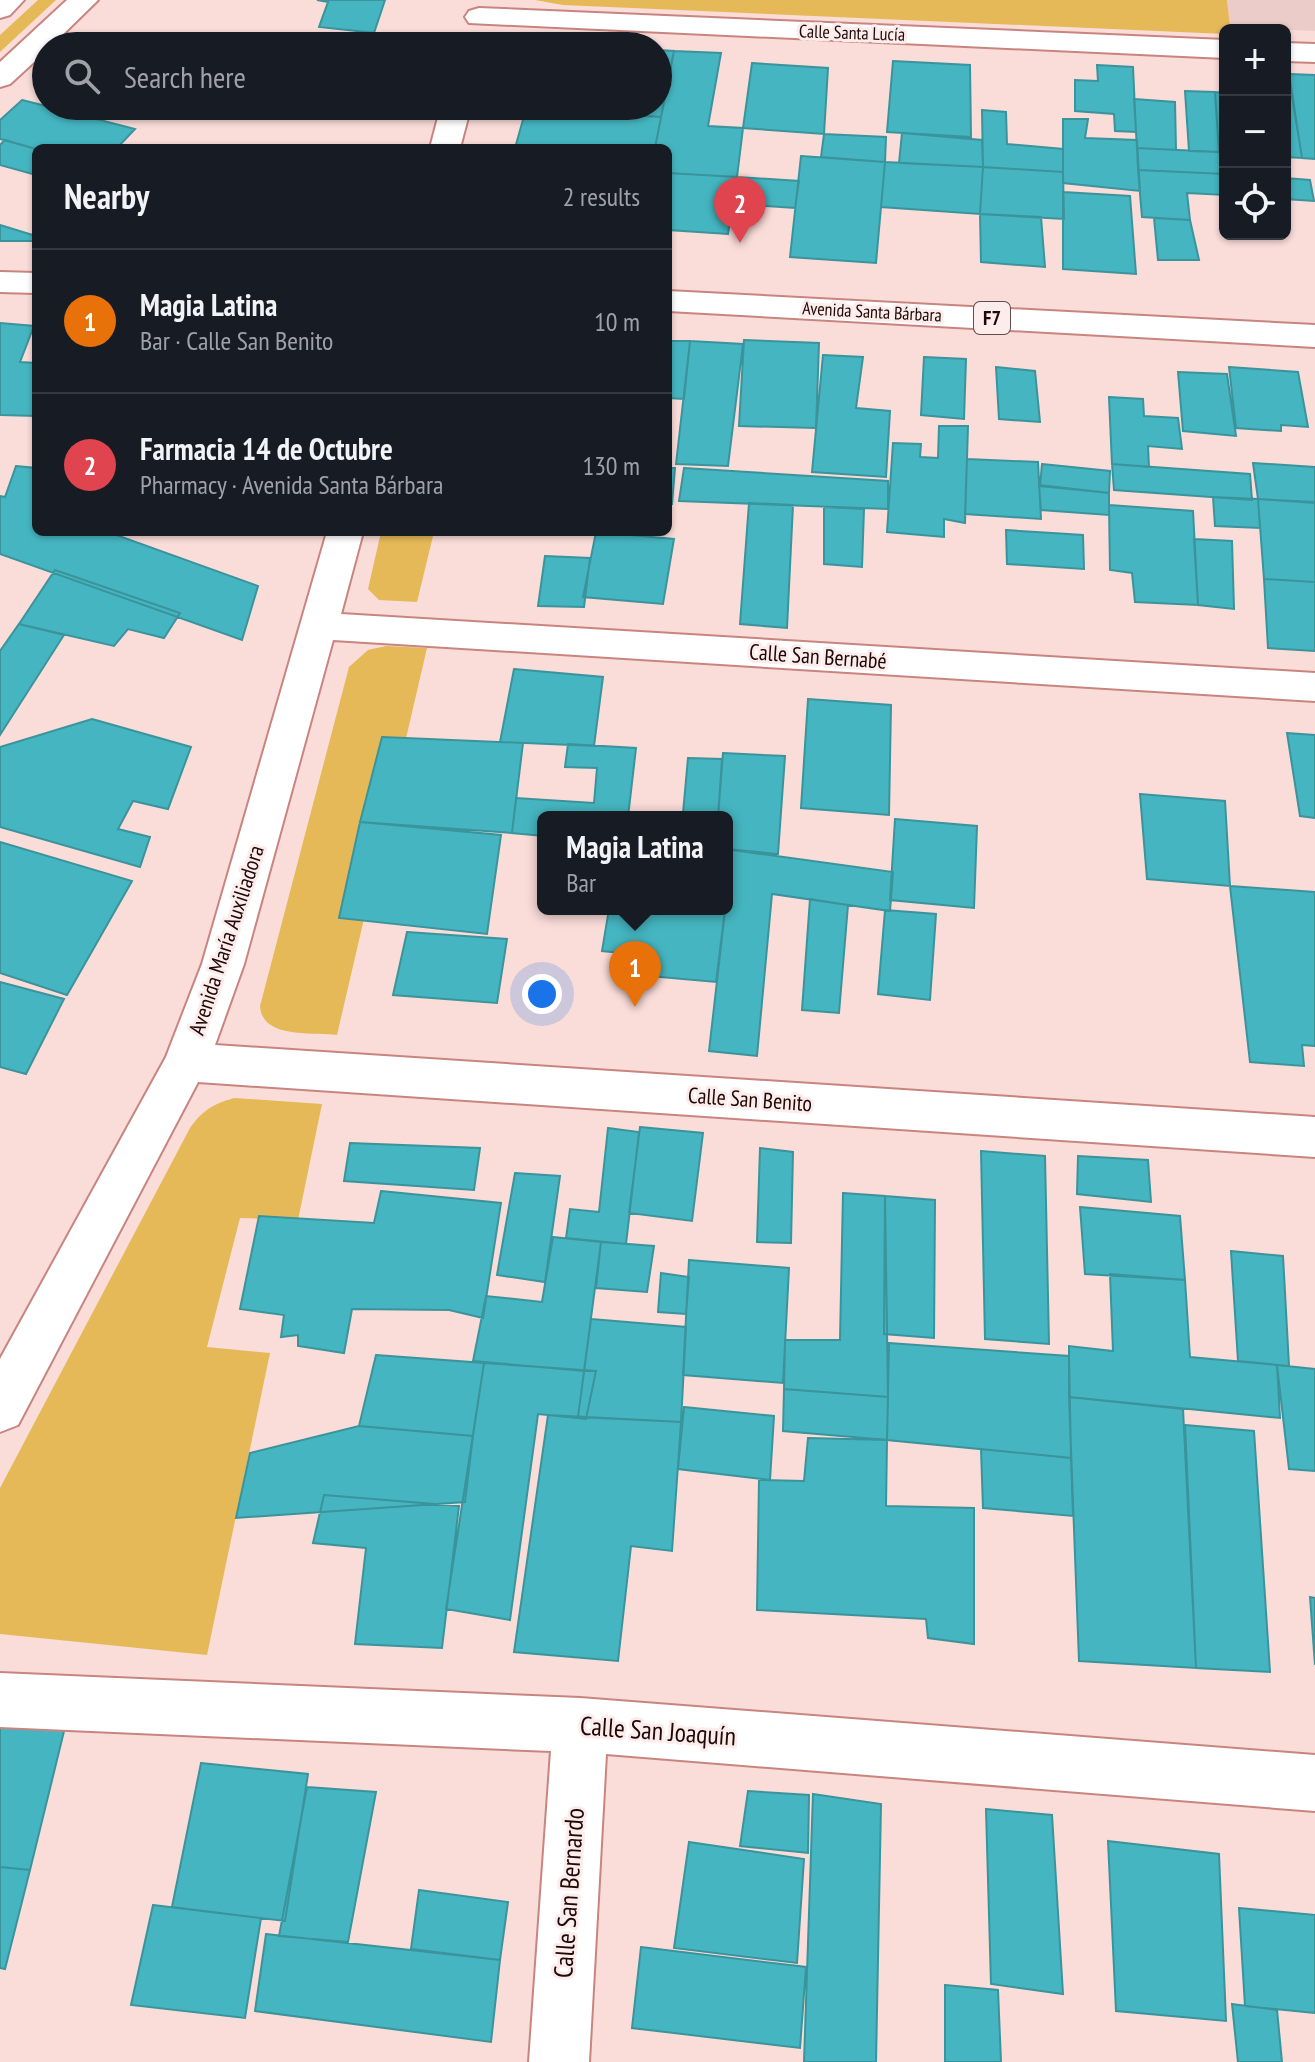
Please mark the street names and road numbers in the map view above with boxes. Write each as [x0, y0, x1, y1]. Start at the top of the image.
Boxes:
street label: Calle Santa Lucía [799, 19, 905, 46]
street label: Avenida Santa Bárbara [802, 296, 942, 327]
road number: F7 [974, 302, 1010, 334]
street label: Calle San Bernabé [748, 637, 888, 675]
street label: Avenida María Auxiliadora [182, 842, 270, 1038]
street label: Calle San Benito [687, 1081, 813, 1117]
street label: Calle San Joaquín [579, 1709, 737, 1752]
street label: Calle San Bernardo [546, 1807, 591, 1979]

